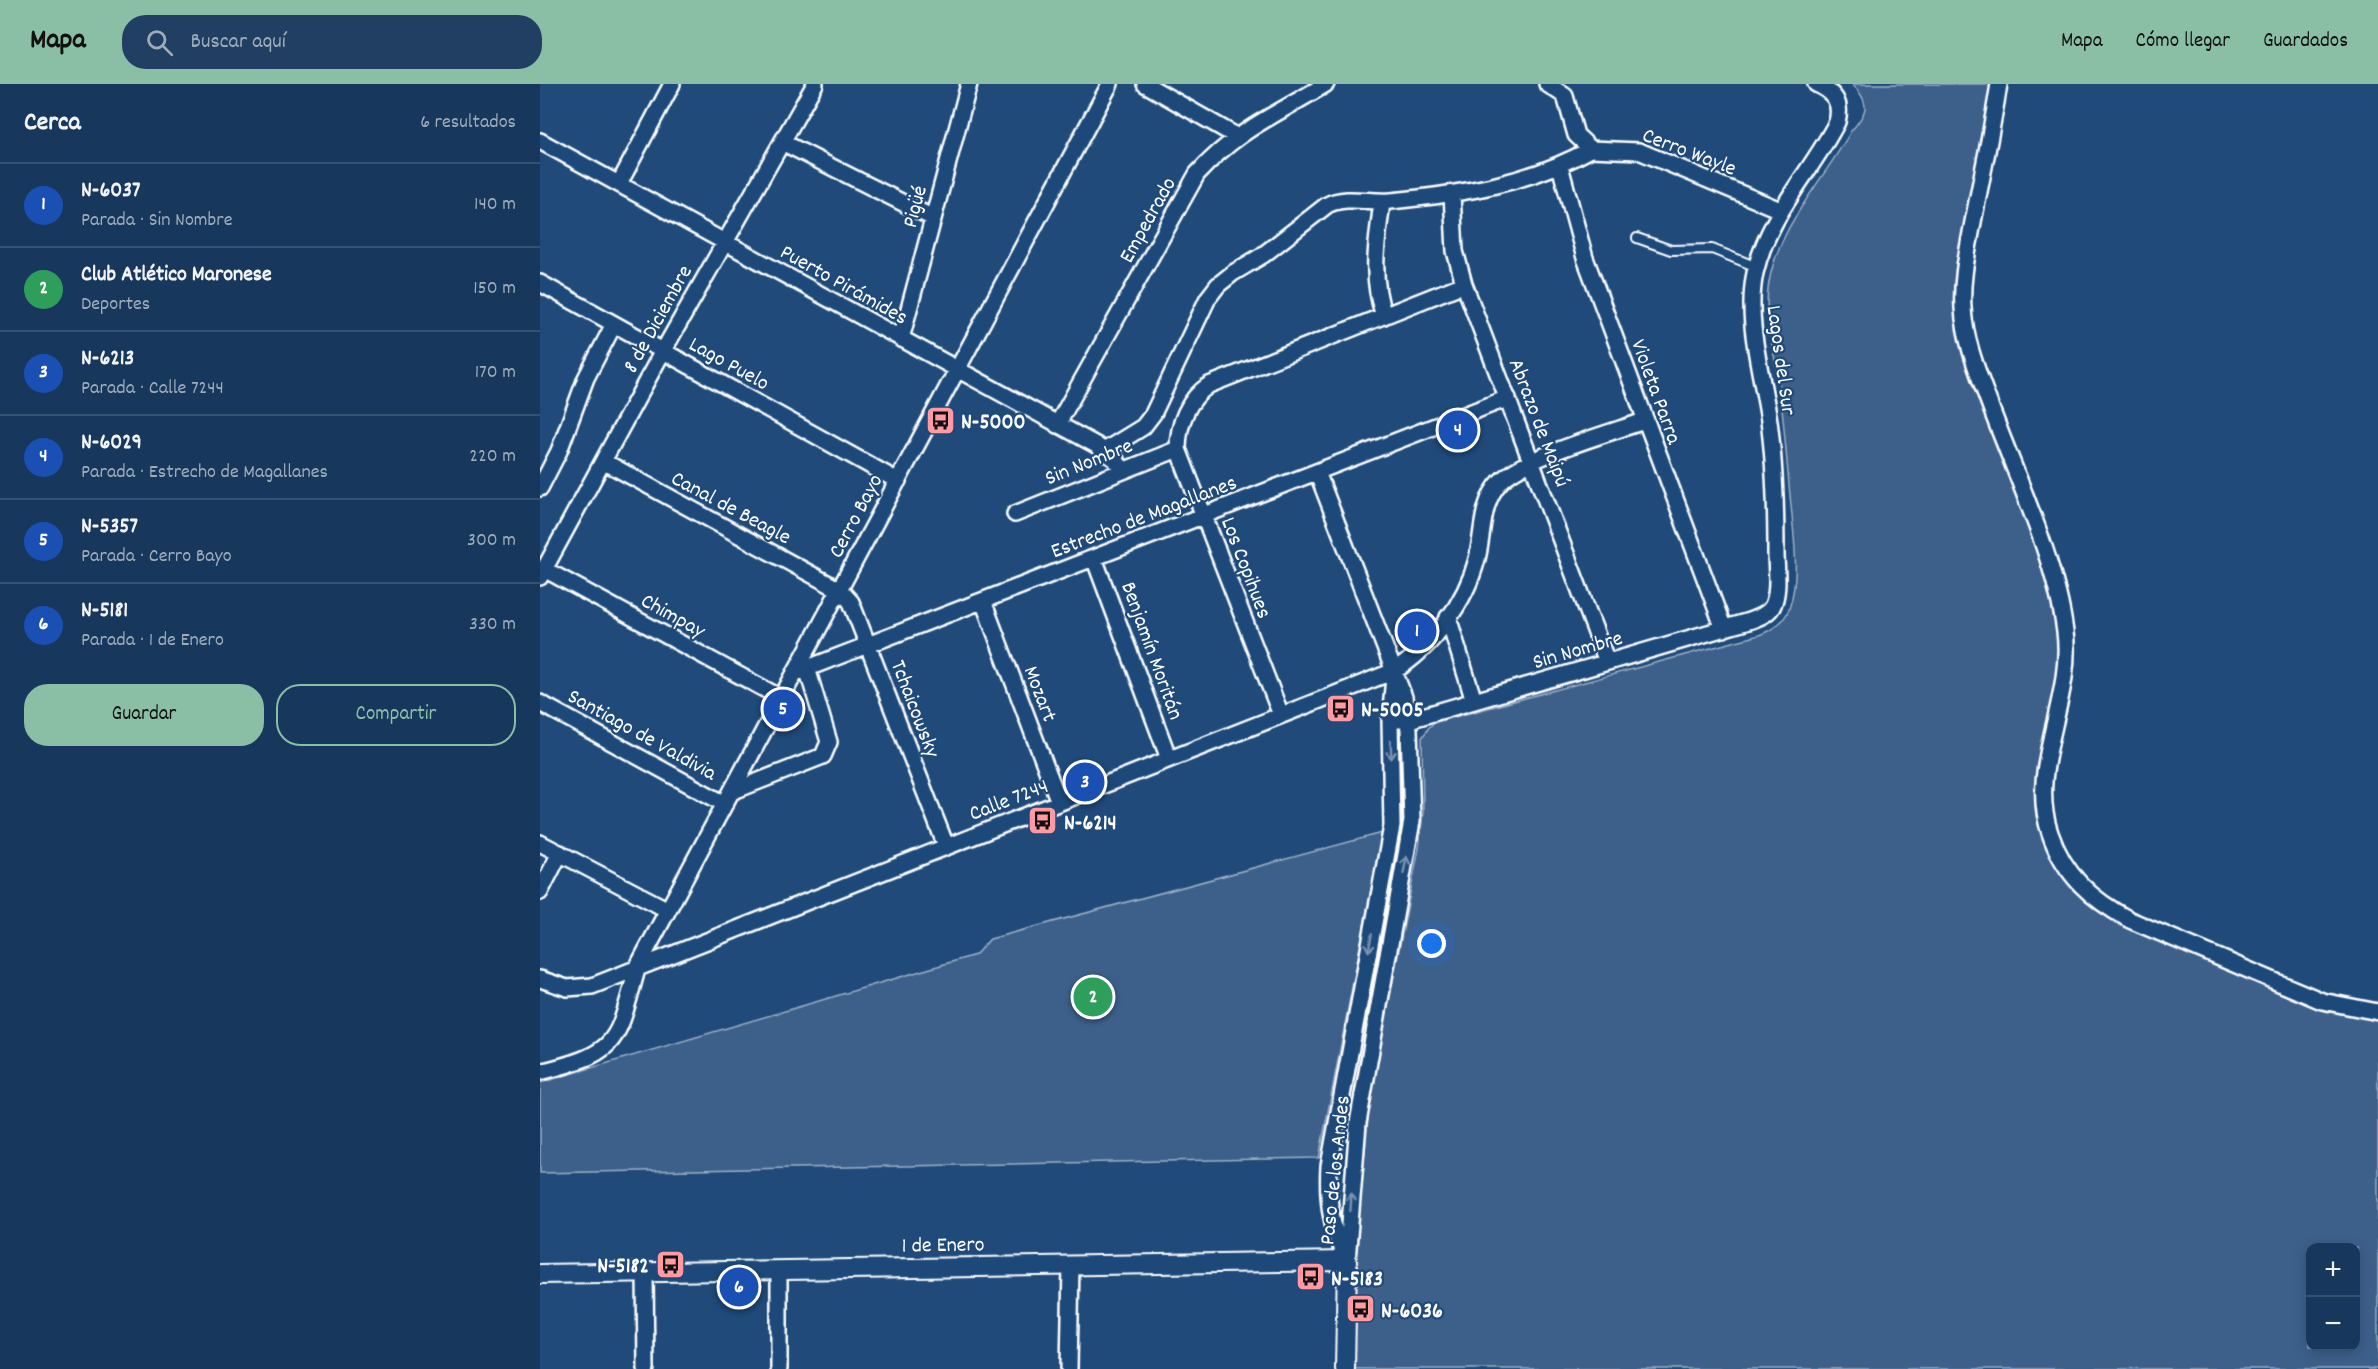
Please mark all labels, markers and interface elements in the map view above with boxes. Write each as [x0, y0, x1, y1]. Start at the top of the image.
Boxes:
search box [122, 15, 542, 69]
text: Mapa [30, 22, 86, 62]
icon: search [143, 26, 176, 59]
text: Buscar aquí [191, 27, 286, 58]
text: Mapa [2061, 27, 2103, 57]
text: Cómo llegar [2136, 27, 2230, 57]
text: Guardados [2263, 27, 2348, 57]
text: Cerca [24, 105, 81, 142]
text: 6 resultados [420, 109, 516, 137]
street label: Cerro Wayle [1637, 121, 1740, 185]
street label: Empedrado [1113, 172, 1185, 269]
text: N-6037 [81, 176, 140, 207]
street label: Pigüé [896, 182, 937, 232]
text: 1 [41, 191, 46, 219]
text: 140 m [474, 191, 516, 219]
text: Parada · Sin Nombre [81, 207, 232, 235]
street label: Puerto Pirámides [774, 238, 913, 334]
text: Club Atlético Maronese [81, 260, 272, 291]
street label: 8 de Diciembre [617, 260, 702, 379]
text: 2 [39, 275, 48, 303]
text: 150 m [473, 275, 516, 303]
text: Deportes [81, 291, 150, 319]
street label: Lagos del Sur [1756, 304, 1803, 418]
street label: Lago Puelo [682, 330, 774, 400]
street label: Violeta Parra [1621, 335, 1688, 450]
text: N-6213 [81, 344, 134, 375]
street label: Abrazo de Maipú [1499, 355, 1576, 492]
text: 3 [39, 359, 48, 387]
text: 170 m [475, 359, 516, 387]
text: Parada · Calle 7244 [81, 375, 224, 403]
bus stop icon: N-5000 [924, 404, 956, 436]
place label: N-5000 [961, 408, 1026, 439]
pin: 4 [1438, 408, 1478, 452]
text: N-6029 [81, 428, 142, 459]
street label: Sin Nombre [1041, 432, 1138, 495]
text: 4 [39, 443, 48, 471]
text: 220 m [469, 443, 516, 471]
text: Parada · Estrecho de Magallanes [81, 459, 328, 487]
street label: Canal de Beagle [665, 464, 796, 554]
street label: Estrecho de Magallanes [1047, 468, 1242, 568]
street label: Cerro Bayo [822, 469, 892, 564]
text: N-5357 [81, 512, 138, 543]
street label: Los Copihues [1211, 513, 1278, 623]
text: 5 [39, 527, 48, 555]
text: 300 m [467, 527, 516, 555]
text: Parada · Cerro Bayo [81, 543, 232, 571]
street label: Benjamín Moritán [1111, 578, 1190, 725]
street label: Chimpay [634, 587, 711, 648]
text: N-5181 [81, 596, 128, 627]
pin: 1 [1398, 608, 1436, 654]
text: 6 [39, 611, 48, 639]
text: 330 m [469, 611, 516, 639]
street label: Sin Nombre [1529, 624, 1626, 679]
text: Parada · 1 de Enero [81, 627, 224, 655]
street label: Tchaicowsky [881, 656, 947, 763]
street label: Mozart [1014, 662, 1064, 727]
street label: Santiago de Valdivia [561, 682, 722, 790]
button: Guardar [24, 684, 264, 746]
button: Compartir [276, 684, 516, 746]
pin: 5 [764, 686, 802, 732]
bus stop icon: N-5005 [1324, 692, 1356, 724]
place label: N-5005 [1361, 696, 1424, 727]
one-way arrow [1385, 740, 1396, 760]
pin: 3 [1066, 760, 1104, 804]
street label: Calle 7244 [965, 772, 1053, 831]
bus stop icon: N-6214 [1027, 805, 1059, 837]
place label: N-6214 [1064, 809, 1117, 840]
one-way arrow [1399, 855, 1410, 875]
your location [1417, 929, 1446, 958]
one-way arrow [1364, 933, 1375, 953]
pin: 2 [1074, 974, 1112, 1020]
street label: Paso de los Andes [1313, 1094, 1360, 1247]
one-way arrow [1346, 1193, 1357, 1213]
street label: 1 de Enero [901, 1230, 985, 1263]
map controls [2306, 1243, 2360, 1351]
button: + [2306, 1243, 2360, 1297]
bus stop icon: N-5182 [654, 1248, 686, 1280]
place label: N-5182 [597, 1252, 649, 1283]
bus stop icon: N-5183 [1294, 1261, 1326, 1293]
pin: 6 [720, 1264, 758, 1310]
place label: N-5183 [1331, 1265, 1383, 1296]
bus stop icon: N-6036 [1344, 1293, 1376, 1325]
place label: N-6036 [1381, 1297, 1443, 1328]
button: − [2306, 1297, 2360, 1351]

